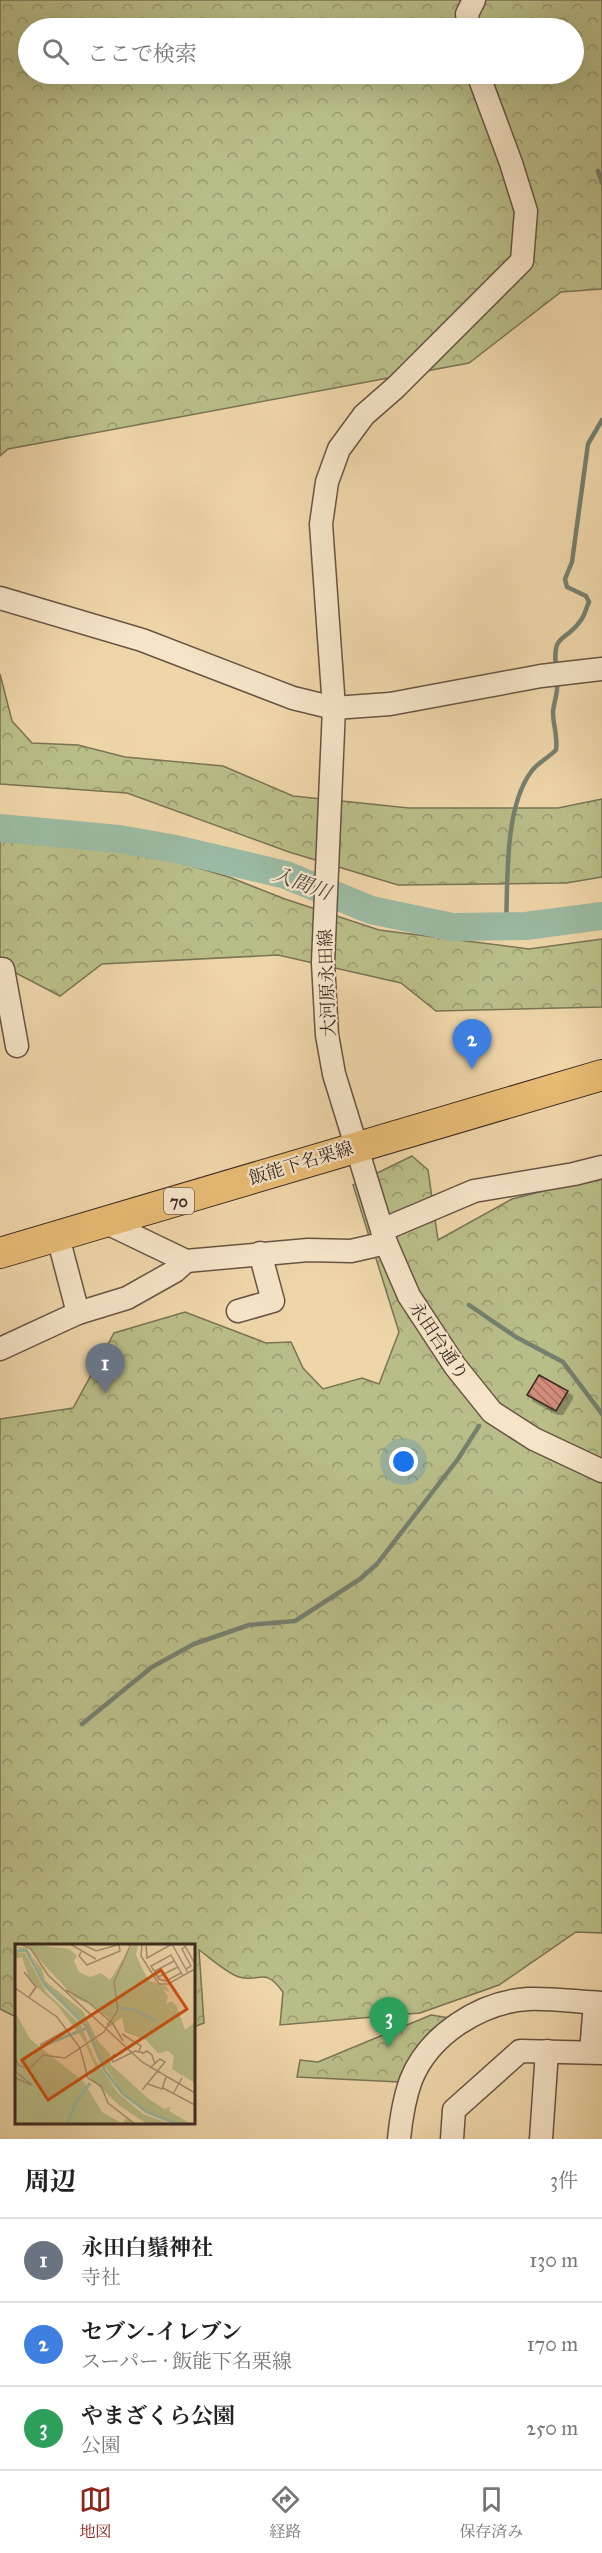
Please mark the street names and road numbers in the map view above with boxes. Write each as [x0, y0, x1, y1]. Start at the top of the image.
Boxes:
street label: 大河原永田線 [314, 929, 340, 1037]
street label: 飯能下名栗線 [246, 1137, 356, 1189]
road number: 70 [164, 1188, 194, 1214]
street label: 永田台通り [405, 1298, 473, 1384]

